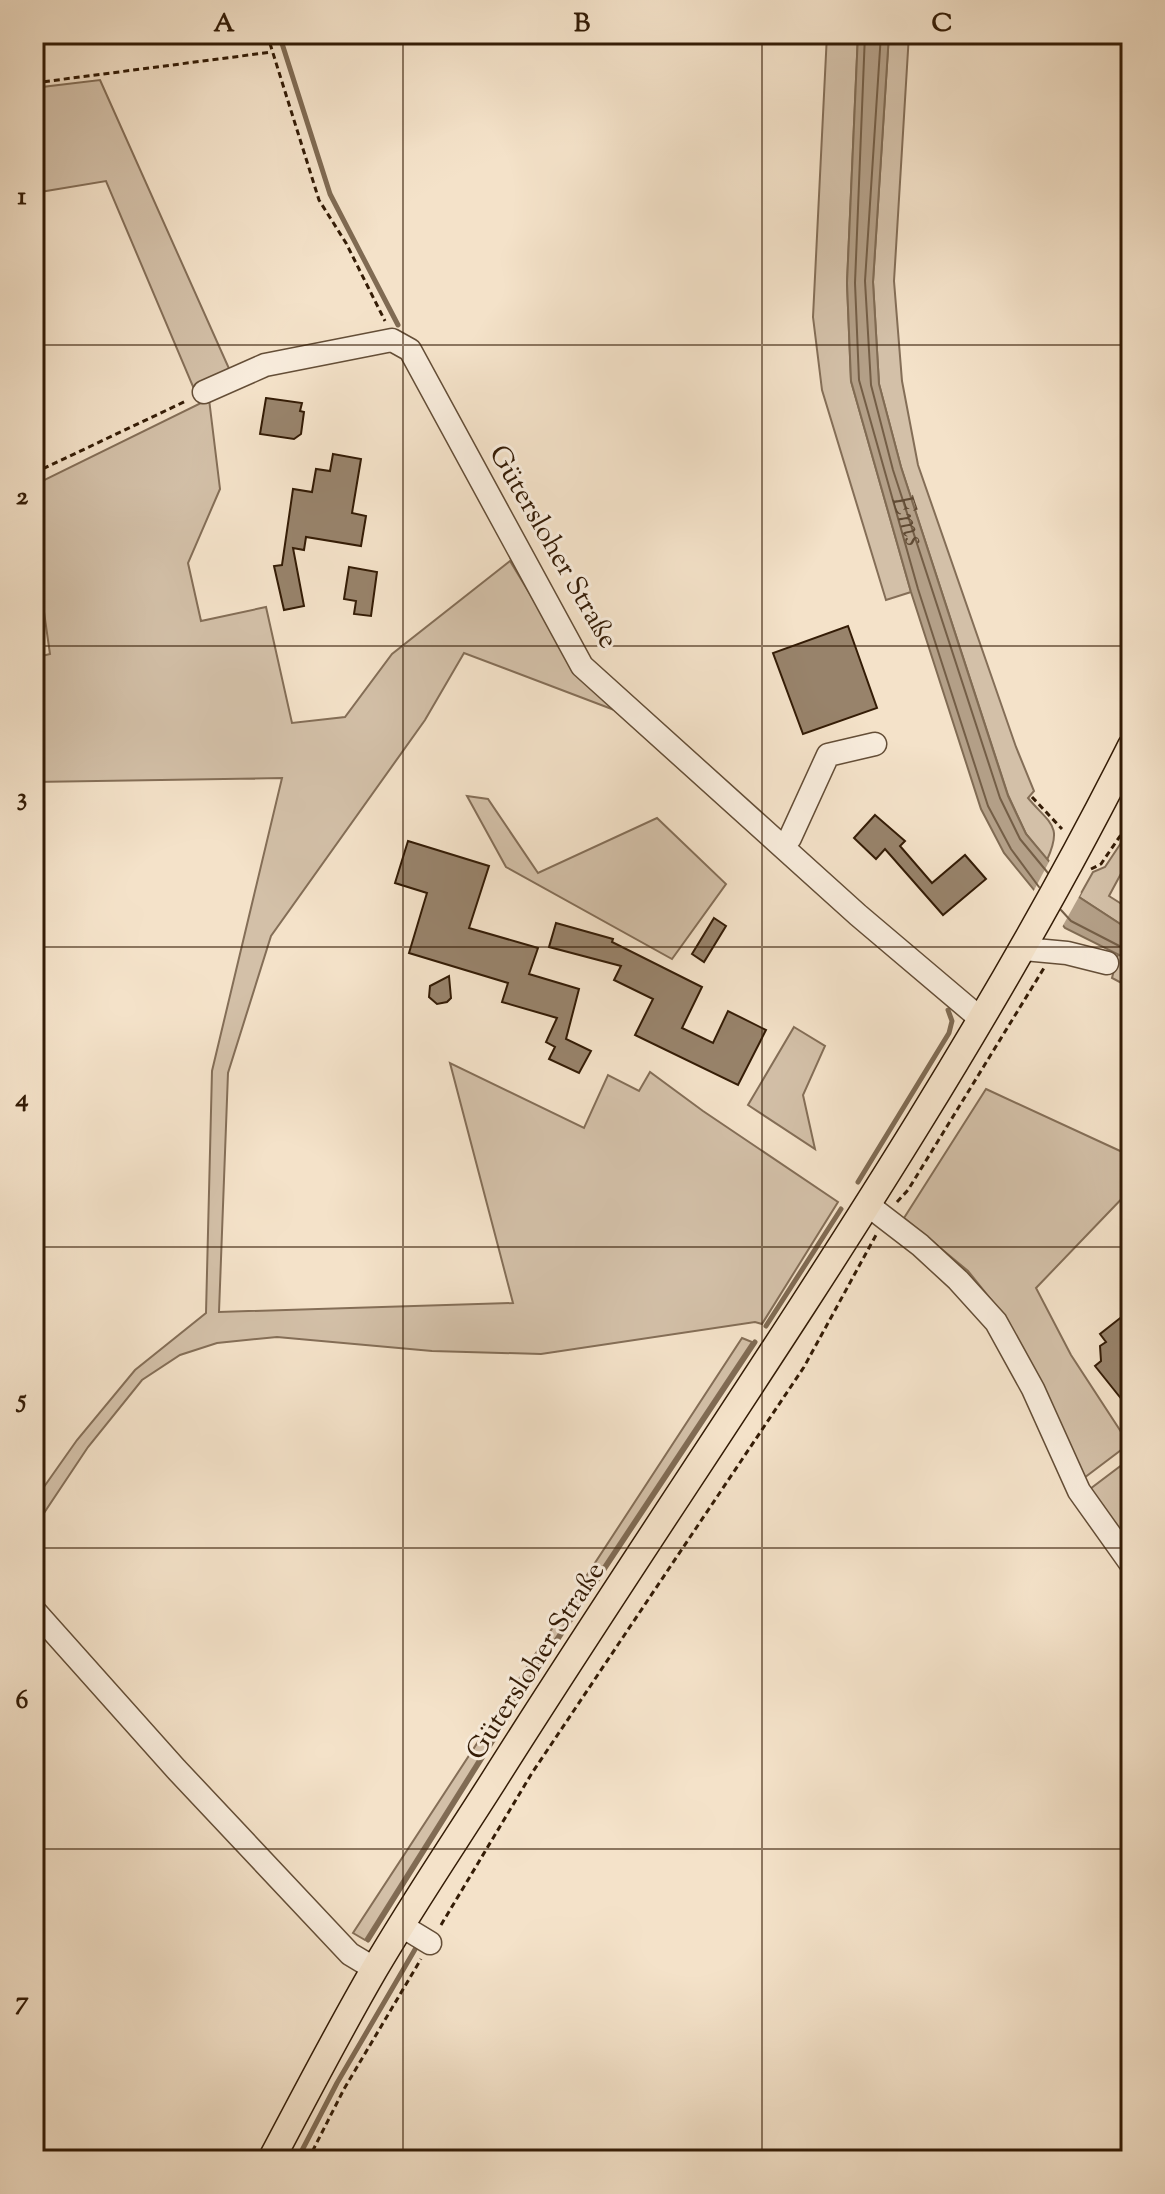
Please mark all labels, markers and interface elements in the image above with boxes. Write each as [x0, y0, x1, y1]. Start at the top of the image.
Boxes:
text: A [213, 6, 235, 43]
text: B [574, 6, 591, 43]
text: C [932, 6, 952, 43]
text: 1 [18, 179, 27, 216]
street label: Gütersloher Straße [478, 438, 627, 657]
text: 2 [16, 479, 29, 516]
water label: Ems [878, 489, 935, 552]
text: 3 [17, 780, 27, 817]
text: 4 [14, 1081, 29, 1118]
text: 5 [16, 1382, 27, 1419]
street label: Gütersloher Straße [457, 1555, 616, 1769]
text: 6 [16, 1683, 29, 1720]
text: 7 [15, 1984, 29, 2021]

